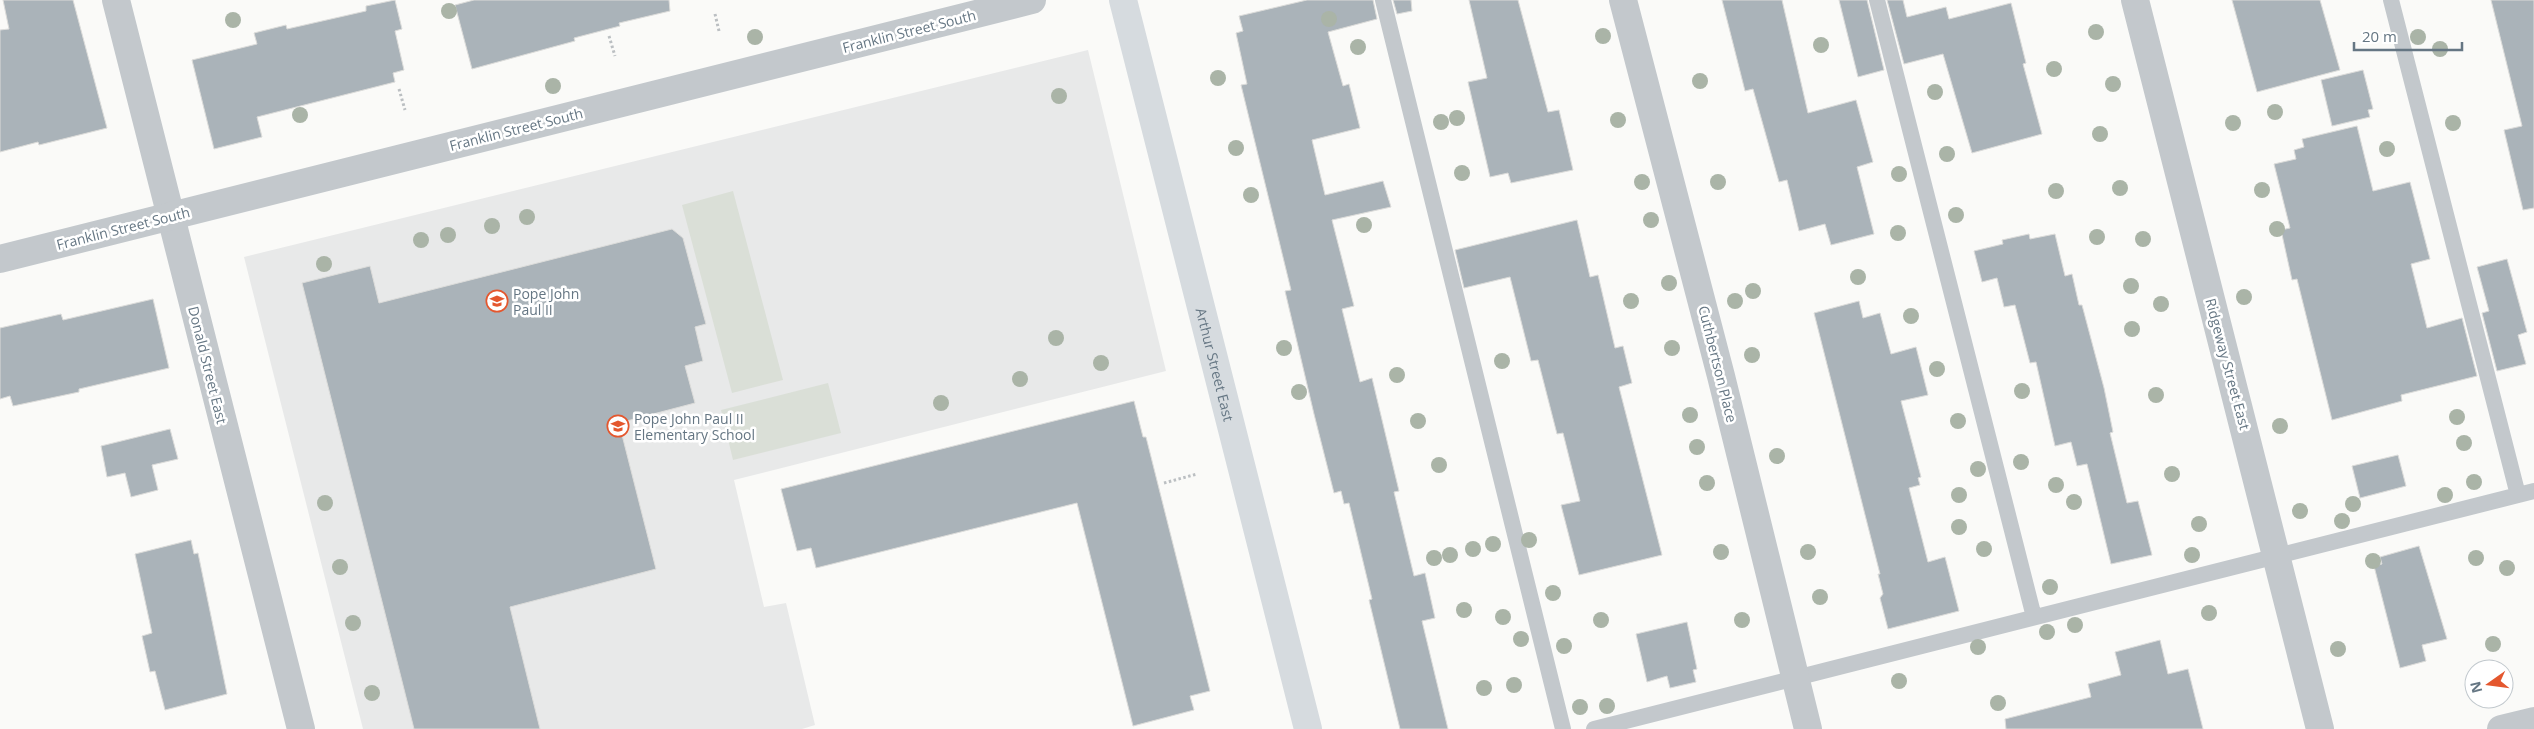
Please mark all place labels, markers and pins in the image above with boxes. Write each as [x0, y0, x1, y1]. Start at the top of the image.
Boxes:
place label: Pope John Paul II [513, 284, 579, 319]
school or university icon: Pope John Paul II [485, 289, 509, 313]
place label: Pope John Paul II Elementary School [634, 409, 755, 444]
school or university icon: Pope John Paul II Elementary School [606, 414, 630, 438]

